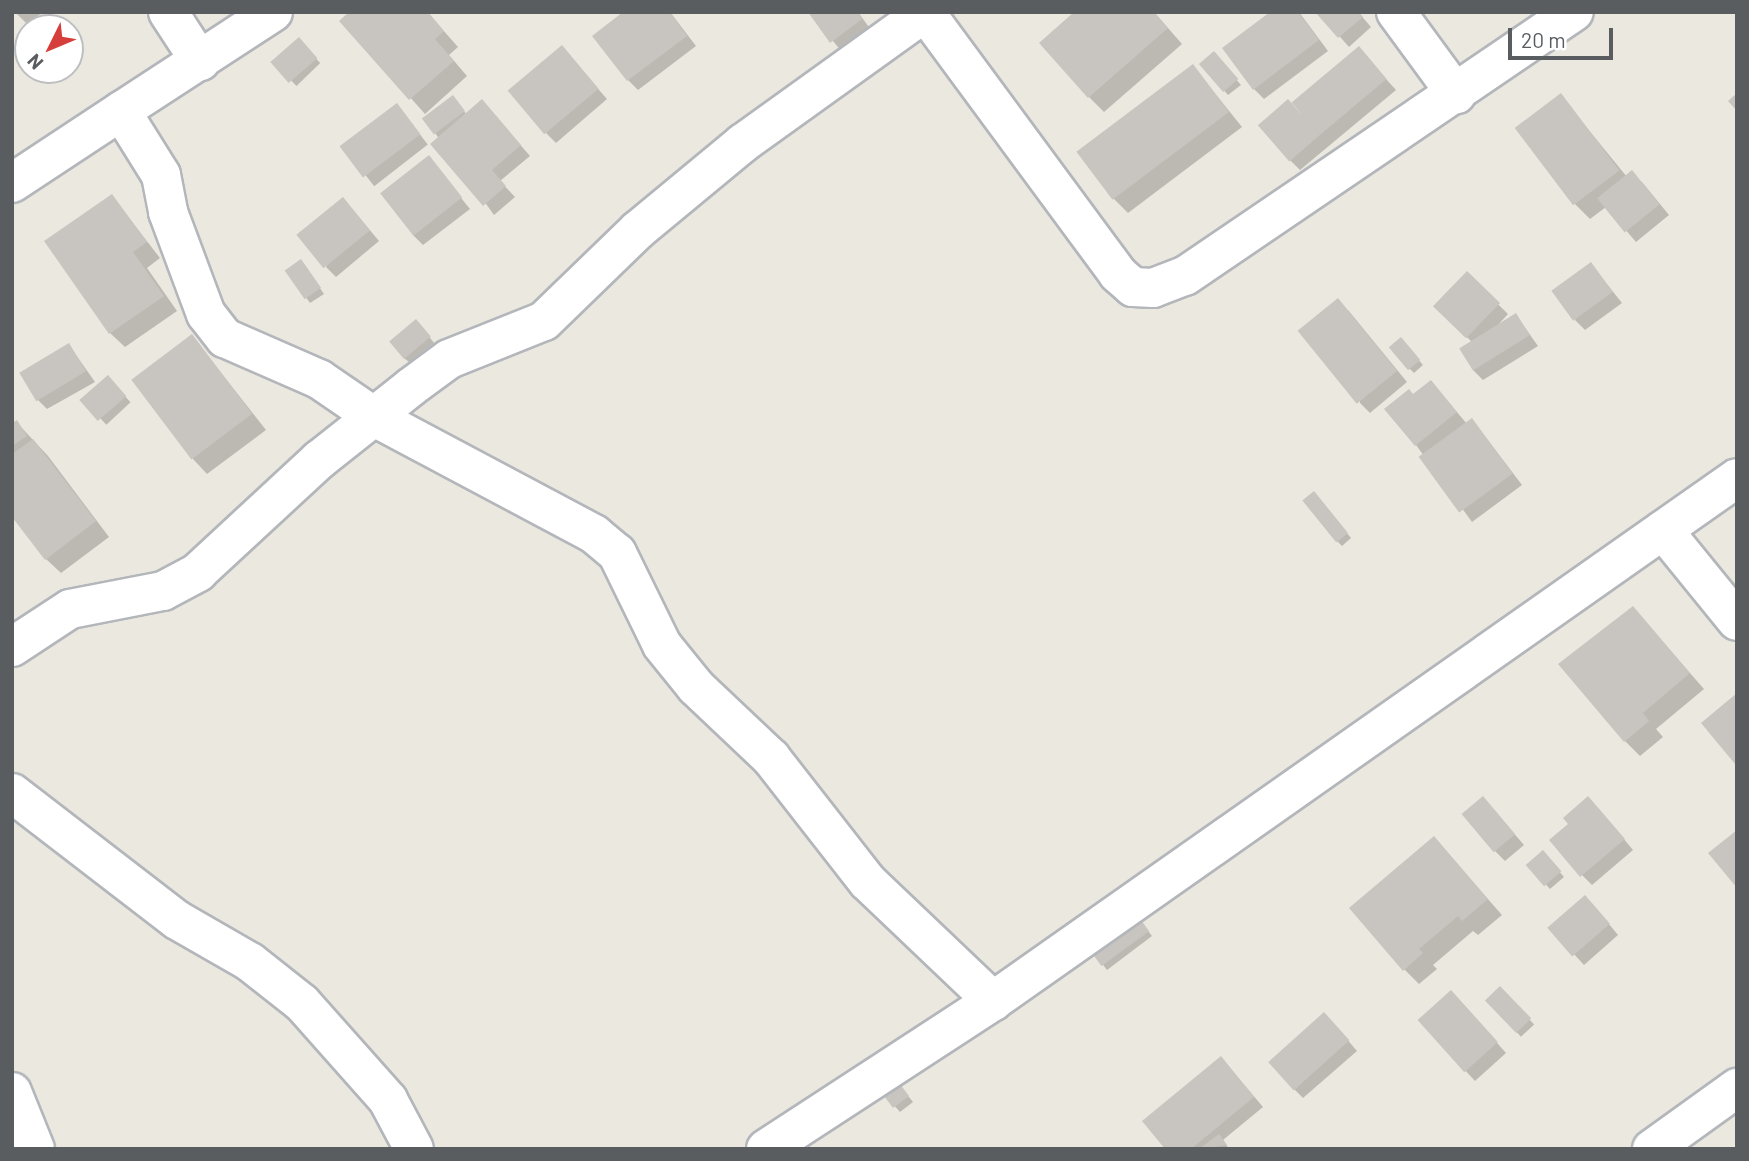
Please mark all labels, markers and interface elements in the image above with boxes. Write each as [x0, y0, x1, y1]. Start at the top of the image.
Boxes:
north arrow [14, 14, 84, 84]
scale bar [1511, 14, 1616, 58]
text: 20 m [1521, 27, 1566, 52]
text: N [22, 50, 47, 75]

